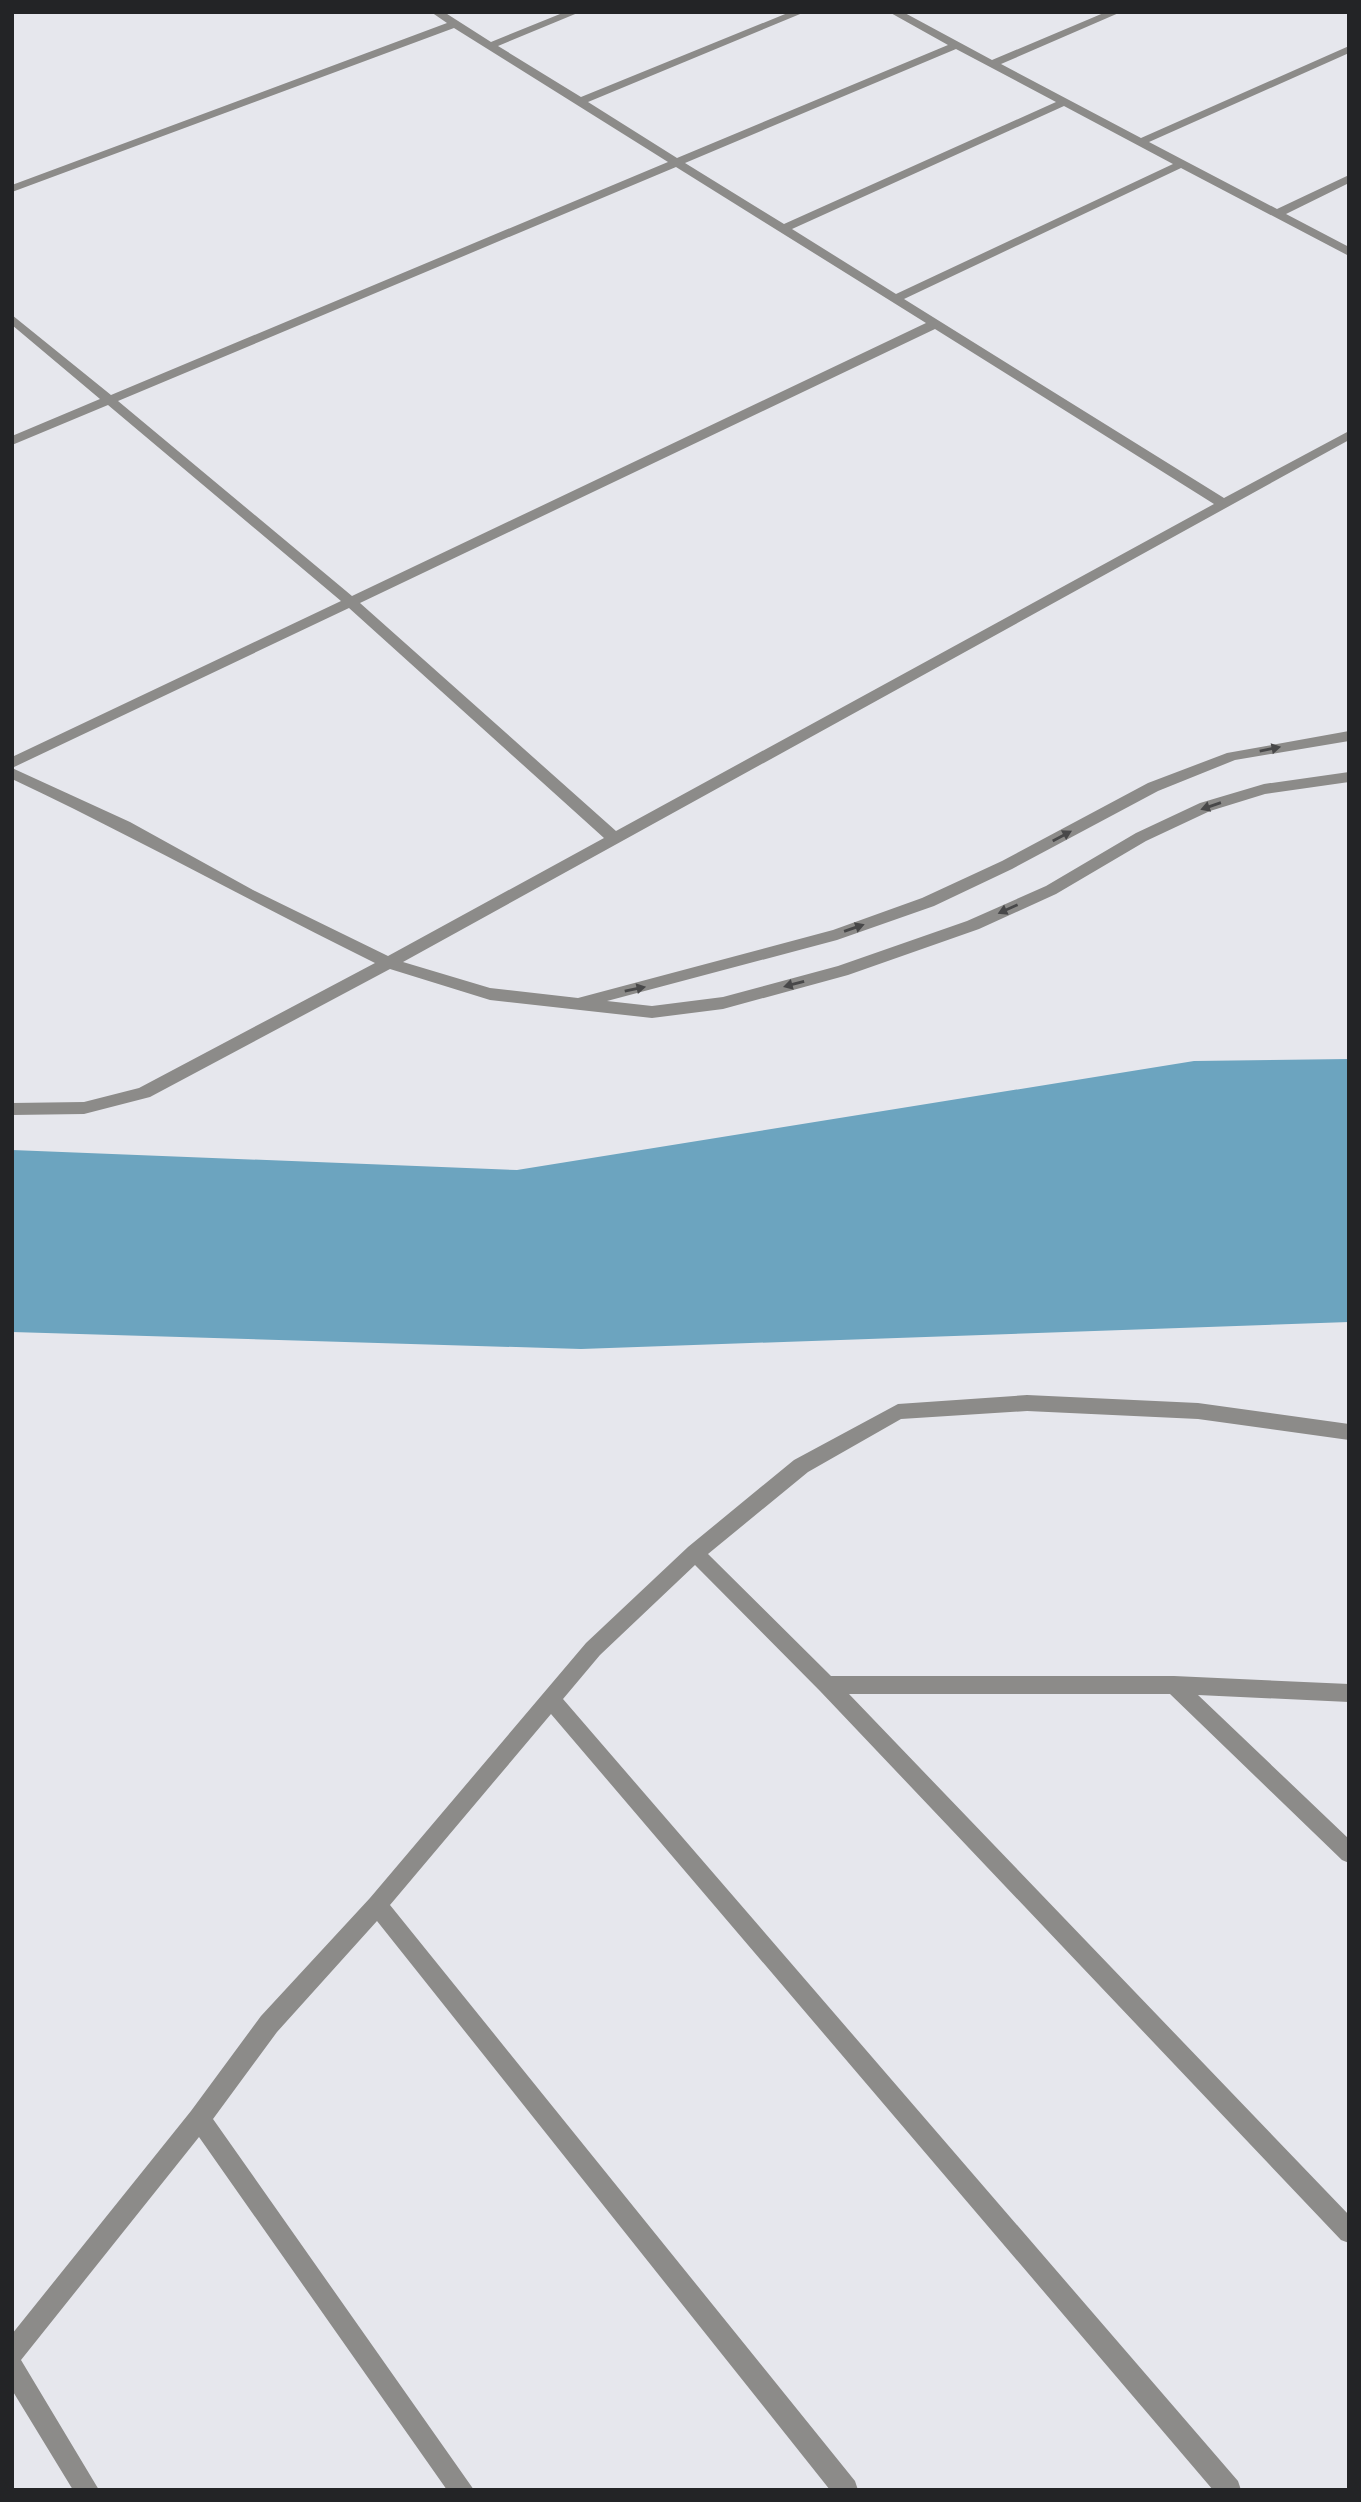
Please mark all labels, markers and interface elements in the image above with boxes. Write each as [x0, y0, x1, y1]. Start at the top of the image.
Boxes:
one-way arrow [1259, 743, 1281, 754]
one-way arrow [1200, 801, 1221, 812]
one-way arrow [1052, 831, 1072, 842]
one-way arrow [998, 904, 1019, 915]
one-way arrow [843, 922, 864, 933]
one-way arrow [783, 979, 805, 990]
one-way arrow [624, 984, 646, 995]

